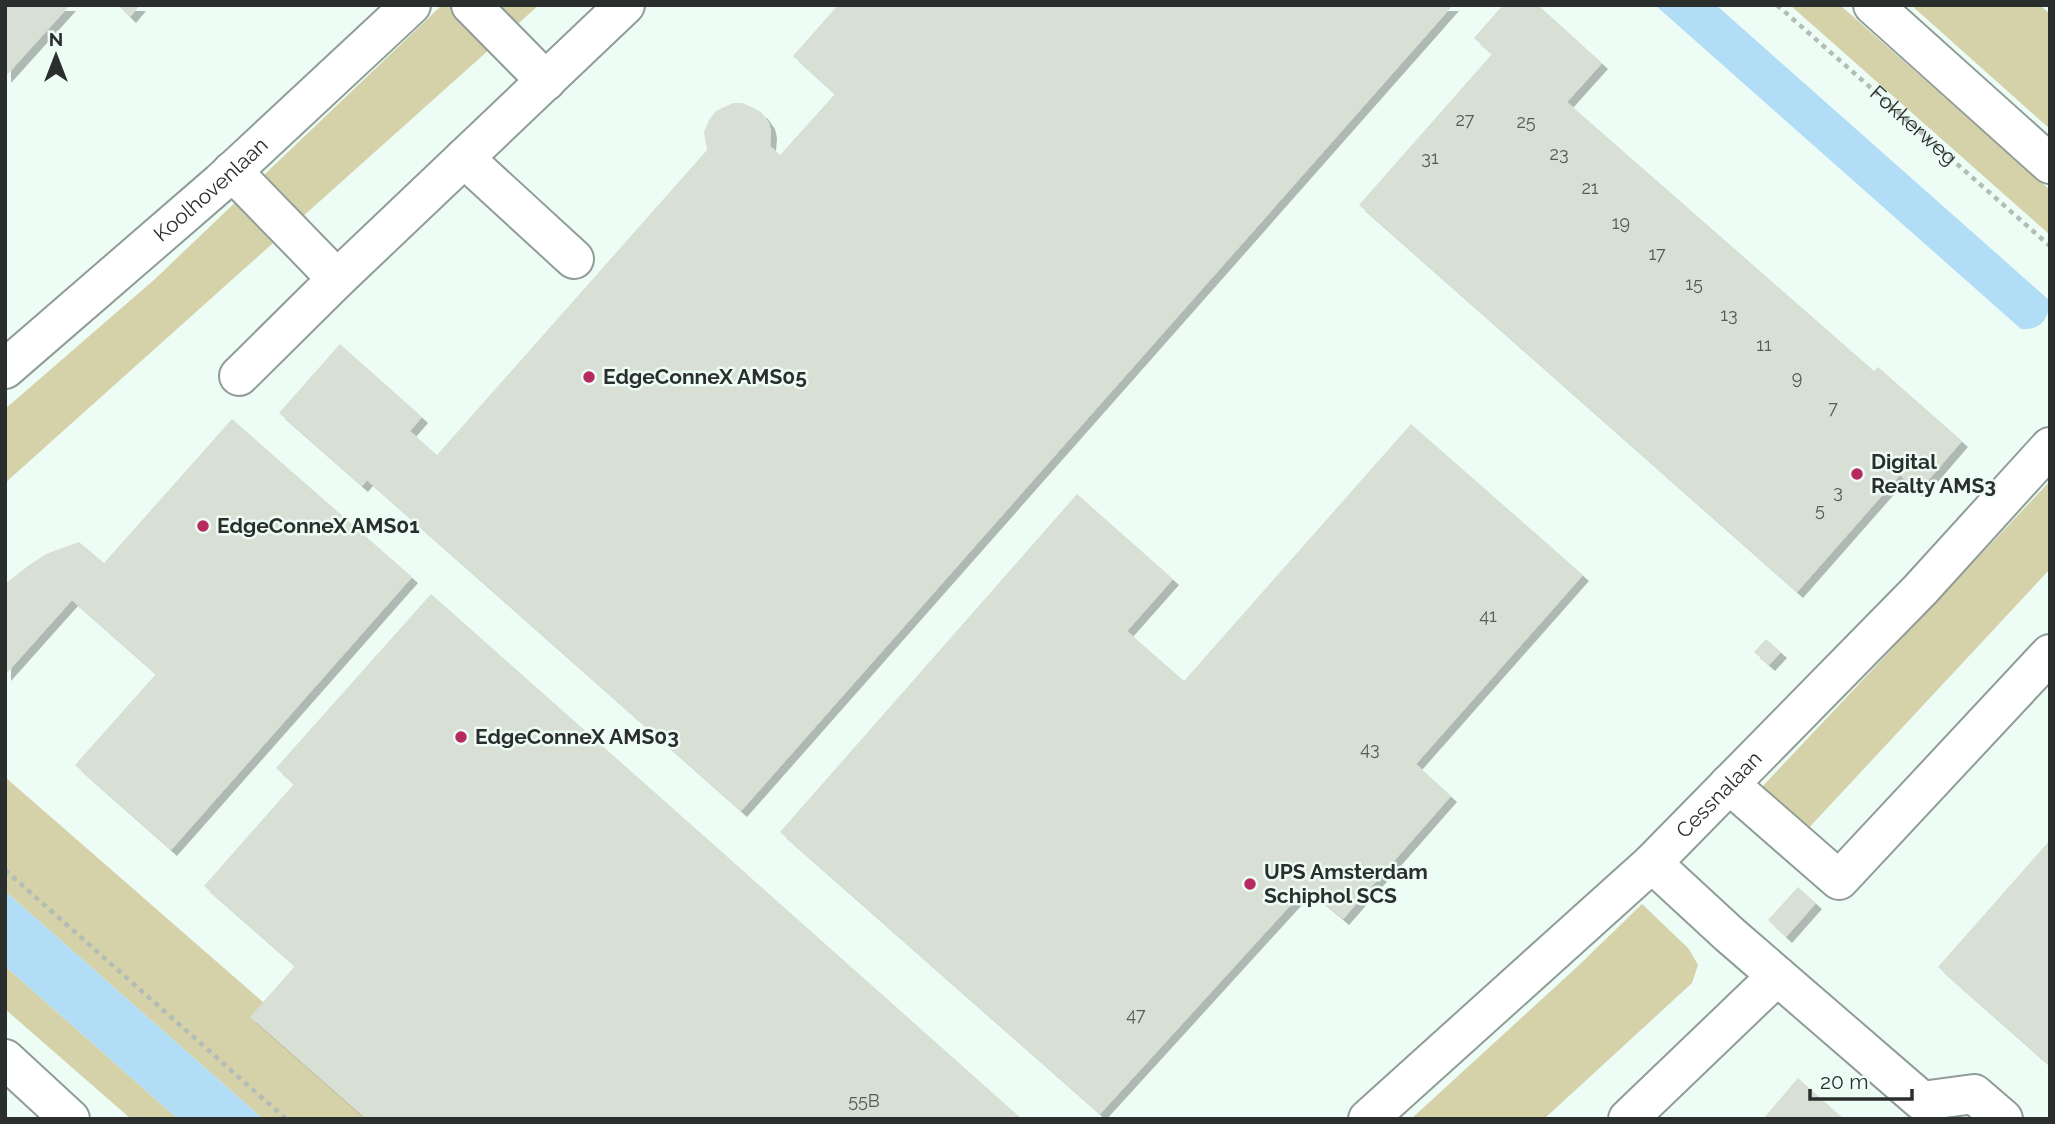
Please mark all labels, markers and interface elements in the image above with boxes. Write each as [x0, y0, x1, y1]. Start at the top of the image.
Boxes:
north arrow [21, 21, 91, 91]
text: N [49, 28, 63, 50]
street label: Fokkerweg [1865, 80, 1962, 170]
house number: 27 [1455, 109, 1475, 130]
house number: 25 [1516, 111, 1536, 132]
street label: Koolhovenlaan [148, 132, 273, 247]
house number: 23 [1550, 143, 1569, 164]
house number: 31 [1421, 147, 1439, 168]
house number: 21 [1581, 177, 1599, 198]
house number: 19 [1612, 212, 1630, 233]
house number: 17 [1648, 243, 1666, 264]
house number: 15 [1685, 273, 1703, 294]
house number: 13 [1720, 304, 1738, 325]
house number: 11 [1756, 334, 1772, 355]
place label: EdgeConneX AMS05 [603, 364, 807, 389]
house number: 9 [1792, 367, 1802, 388]
marker: EdgeConneX AMS05 [581, 369, 597, 385]
house number: 7 [1828, 397, 1838, 418]
place label: Digital Realty AMS3 [1871, 449, 1996, 498]
marker: Digital Realty AMS3 [1849, 466, 1865, 482]
house number: 3 [1833, 481, 1843, 502]
house number: 5 [1815, 499, 1825, 520]
place label: EdgeConneX AMS01 [217, 513, 420, 538]
marker: EdgeConneX AMS01 [195, 518, 211, 534]
house number: 41 [1479, 605, 1497, 626]
place label: EdgeConneX AMS03 [475, 724, 679, 749]
marker: EdgeConneX AMS03 [453, 729, 469, 745]
house number: 43 [1360, 738, 1380, 759]
street label: Cessnalaan [1671, 746, 1767, 843]
place label: UPS Amsterdam Schiphol SCS [1264, 859, 1428, 908]
marker: UPS Amsterdam Schiphol SCS [1242, 876, 1258, 892]
house number: 47 [1126, 1004, 1146, 1025]
scale bar [1810, 1058, 1912, 1102]
text: 20 m [1820, 1069, 1868, 1094]
house number: 55B [848, 1090, 880, 1111]

